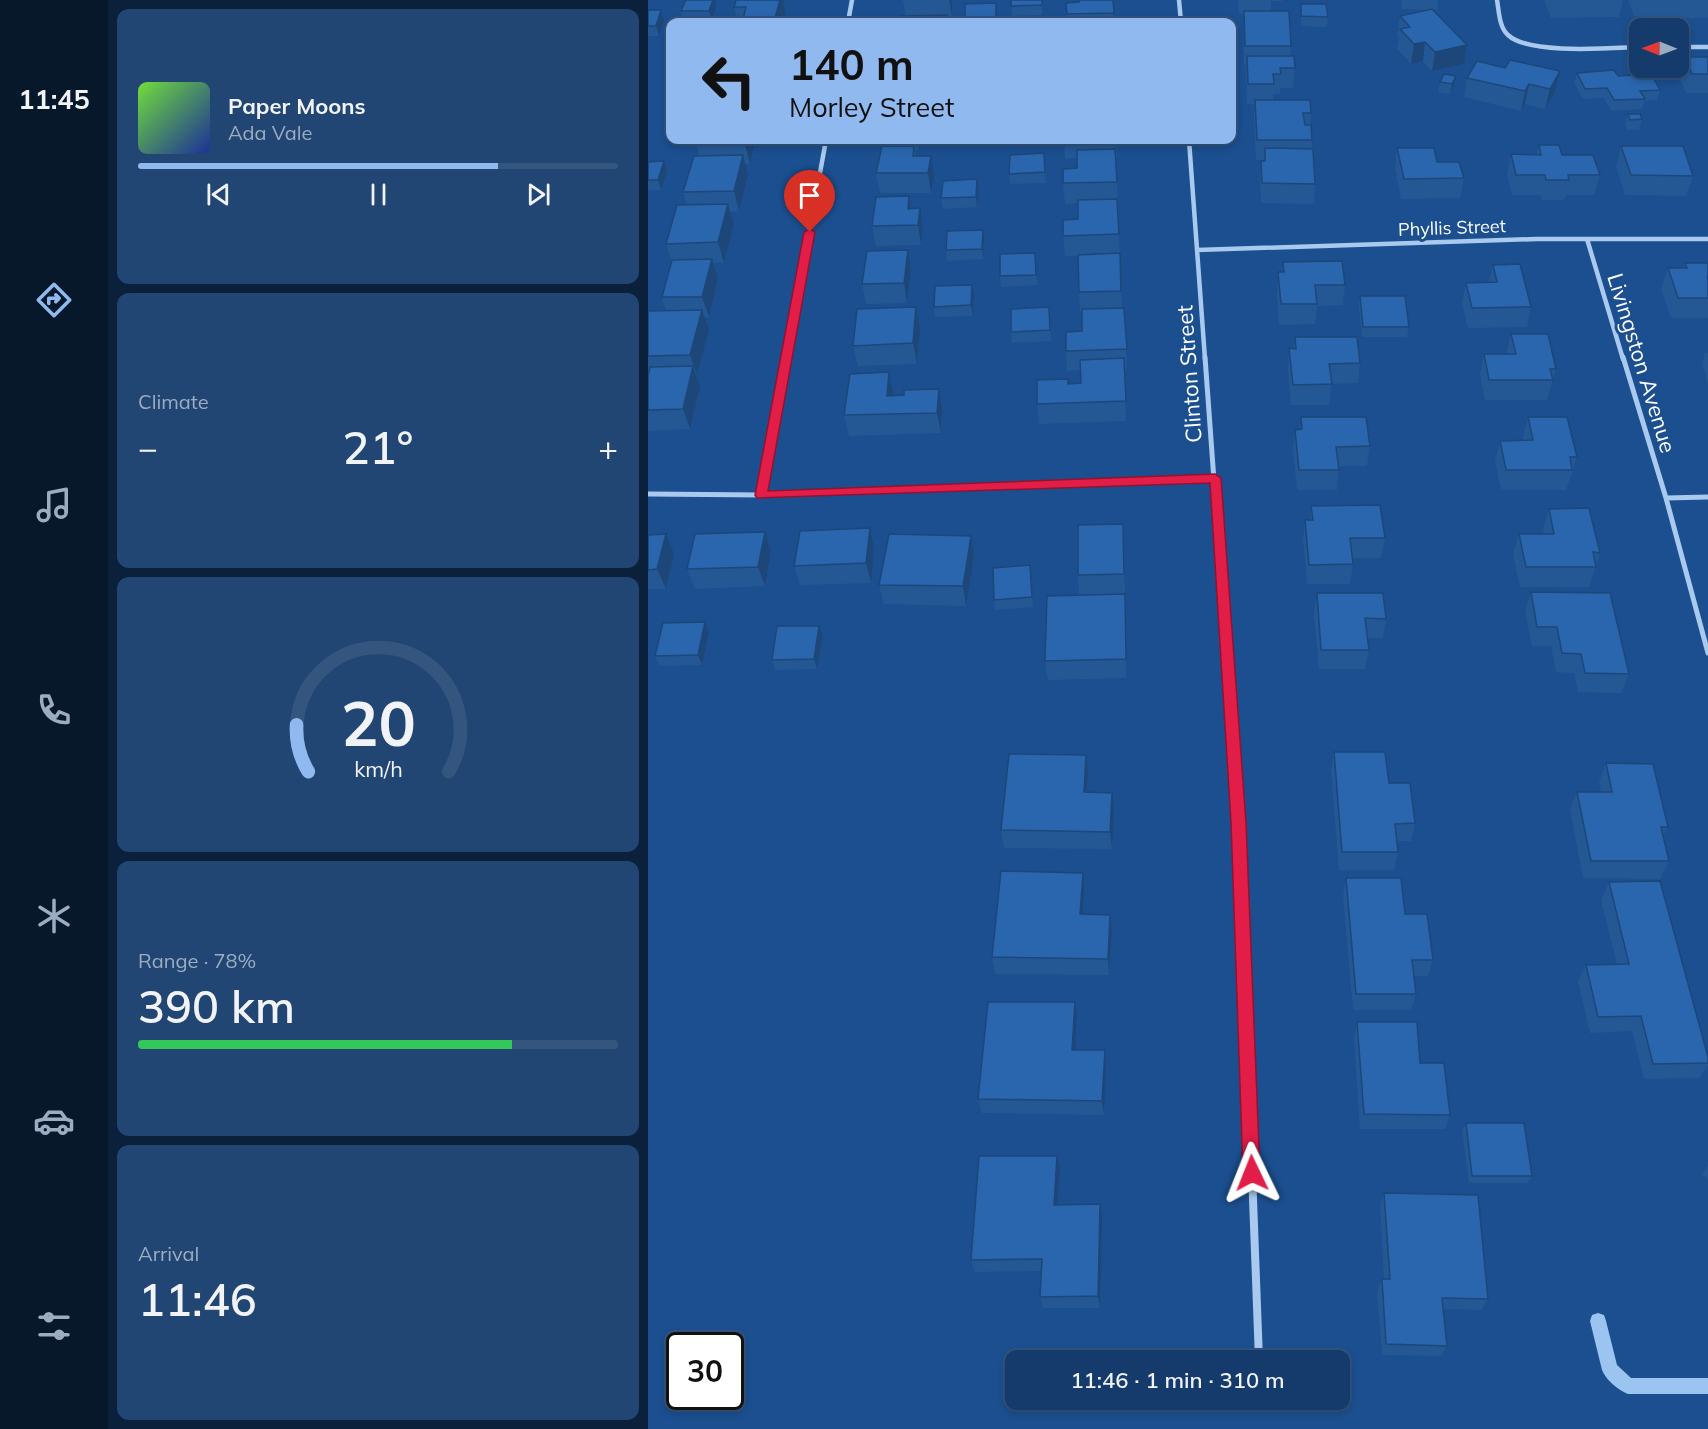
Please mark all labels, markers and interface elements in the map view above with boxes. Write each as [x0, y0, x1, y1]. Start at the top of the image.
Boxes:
north arrow [1629, 18, 1689, 78]
map controls [1629, 18, 1689, 78]
text: 140 m [789, 38, 914, 91]
icon: left [690, 42, 768, 120]
text: 11:45 [18, 82, 90, 116]
text: Morley Street [789, 90, 954, 124]
text: Paper Moons [228, 92, 366, 120]
text: Ada Vale [228, 120, 312, 145]
pin [784, 170, 835, 232]
icon: previous [202, 178, 235, 211]
icon: pause [362, 178, 395, 211]
icon: next [522, 178, 555, 211]
icon: arrive [793, 179, 826, 212]
street label: Phyllis Street [1398, 214, 1506, 241]
street label: Livingston Avenue [1601, 270, 1683, 456]
icon: directions [33, 279, 75, 321]
street label: Clinton Street [1170, 304, 1208, 444]
text: Climate [138, 389, 209, 414]
text: 21° [343, 419, 413, 475]
text: − [138, 427, 158, 468]
text: + [598, 427, 618, 468]
icon: music [33, 484, 75, 526]
text: 20 [341, 683, 415, 762]
icon: phone [33, 689, 75, 731]
text: km/h [354, 755, 402, 782]
icon: climate [33, 895, 75, 937]
text: Range · 78% [138, 948, 256, 973]
text: 390 km [138, 978, 295, 1034]
icon: car [33, 1100, 75, 1142]
position arrow [1220, 1141, 1284, 1205]
text: Arrival [138, 1241, 199, 1266]
text: 11:46 [138, 1271, 257, 1327]
icon: filters [33, 1305, 75, 1347]
speed limit sign: 30 [666, 1332, 744, 1410]
text: 11:46 · 1 min · 310 m [1070, 1366, 1285, 1394]

